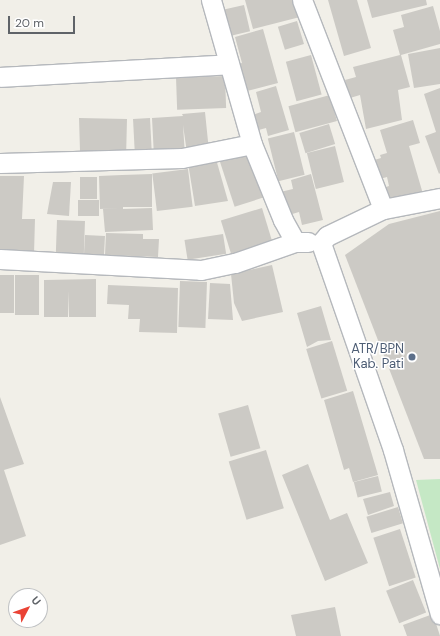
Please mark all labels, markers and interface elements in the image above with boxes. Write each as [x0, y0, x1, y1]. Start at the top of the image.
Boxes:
scale bar [10, 8, 77, 34]
text: 20 m [15, 15, 44, 31]
place label: ATR/BPN Kab. Pati [351, 342, 404, 373]
marker: ATR/BPN Kab. Pati [407, 352, 417, 362]
north arrow [8, 588, 48, 628]
text: U [29, 593, 44, 608]

